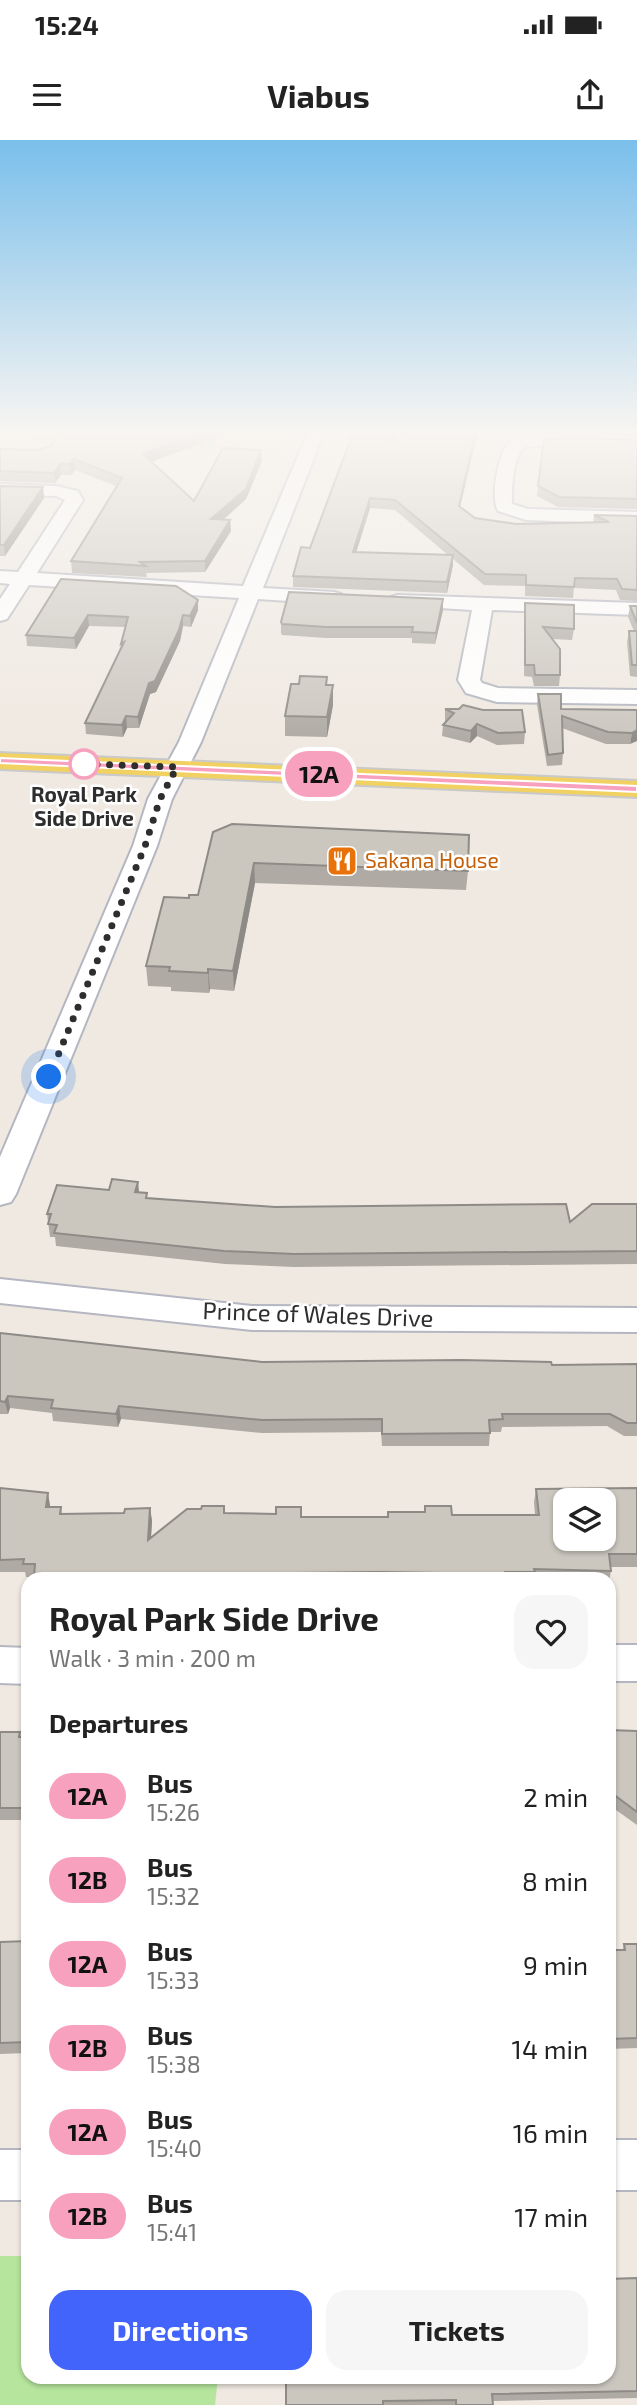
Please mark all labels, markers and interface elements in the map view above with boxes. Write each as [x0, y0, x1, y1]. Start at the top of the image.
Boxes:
text: 15:24 [35, 9, 99, 40]
icon: menu [28, 76, 66, 114]
text: Viabus [267, 76, 370, 114]
icon: share [571, 76, 609, 114]
marker: Royal Park Side Drive [69, 749, 99, 779]
line badge: 12A [279, 751, 359, 797]
text: 12A [299, 759, 339, 788]
place label: Royal Park Side Drive [31, 781, 137, 830]
restaurant icon: Sakana House [325, 844, 359, 878]
place label: Sakana House [365, 847, 499, 872]
your location [31, 1059, 66, 1094]
street label: Prince of Wales Drive [202, 1295, 434, 1332]
map controls [553, 1488, 616, 1551]
button: layers [553, 1488, 616, 1551]
button: heart [514, 1595, 588, 1669]
text: Royal Park Side Drive [49, 1598, 379, 1638]
text: Walk · 3 min · 200 m [49, 1644, 256, 1672]
text: Departures [49, 1707, 188, 1738]
text: Bus [147, 1767, 193, 1798]
text: 12A [68, 1781, 107, 1810]
text: 2 min [523, 1781, 588, 1812]
text: 15:26 [147, 1798, 200, 1826]
text: Bus [147, 1851, 193, 1882]
text: 12B [68, 1865, 107, 1894]
text: 8 min [522, 1865, 588, 1896]
text: 15:32 [147, 1882, 200, 1910]
text: Bus [147, 1935, 193, 1966]
text: 12A [68, 1949, 107, 1978]
text: 9 min [523, 1949, 588, 1980]
text: 15:33 [147, 1966, 200, 1994]
text: Bus [147, 2019, 193, 2050]
text: 12B [68, 2033, 107, 2062]
text: 14 min [512, 2033, 588, 2064]
text: 15:38 [147, 2050, 201, 2078]
text: Bus [147, 2103, 193, 2134]
text: 12A [68, 2117, 107, 2146]
text: 16 min [513, 2117, 588, 2148]
text: 15:40 [147, 2134, 202, 2162]
text: Bus [147, 2187, 193, 2218]
text: 12B [68, 2201, 107, 2230]
text: 17 min [514, 2201, 588, 2232]
text: 15:41 [147, 2218, 197, 2246]
button: Directions [49, 2290, 312, 2370]
button: Tickets [326, 2290, 588, 2370]

